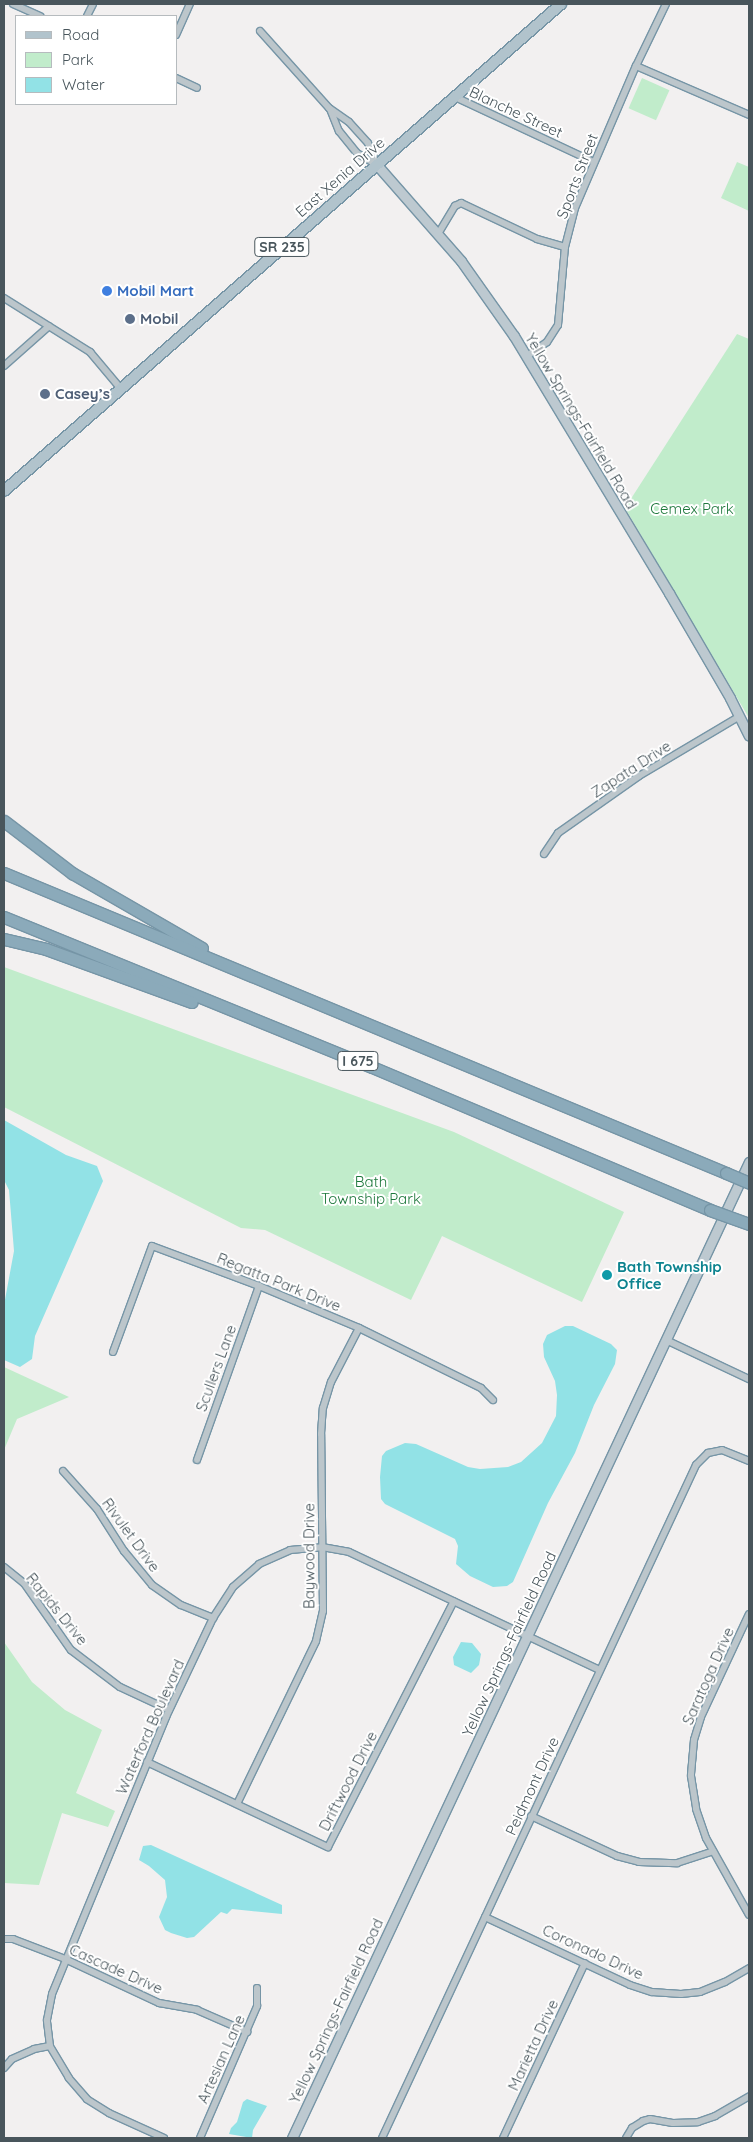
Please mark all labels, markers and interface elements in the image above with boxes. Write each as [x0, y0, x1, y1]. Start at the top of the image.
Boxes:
legend [15, 15, 178, 105]
text: Road [62, 25, 99, 44]
text: Park [62, 50, 94, 69]
text: Water [62, 75, 105, 94]
street label: Blanche Street [467, 83, 565, 141]
street label: Sports Street [552, 131, 602, 221]
street label: East Xenia Drive [292, 133, 388, 221]
road number: SR 235 [253, 236, 311, 258]
place label: Mobil Mart [117, 282, 194, 300]
marker: Mobil Mart [101, 285, 113, 297]
place label: Mobil [140, 310, 179, 328]
marker: Mobil [124, 313, 136, 325]
street label: Yellow Springs-Fairfield Road [521, 330, 641, 512]
place label: Casey’s [55, 385, 110, 403]
marker: Casey’s [39, 388, 51, 400]
park label: Cemex Park [650, 500, 734, 518]
street label: Zapata Drive [588, 737, 674, 801]
road number: I 675 [337, 1050, 379, 1072]
park label: Bath Township Park [321, 1172, 421, 1207]
street label: Regatta Park Drive [214, 1249, 344, 1315]
place label: Bath Township Office [617, 1257, 722, 1292]
marker: Bath Township Office [601, 1269, 613, 1281]
street label: Scullers Lane [192, 1322, 240, 1414]
street label: Rivulet Drive [98, 1495, 164, 1575]
street label: Baywood Drive [300, 1503, 318, 1609]
street label: Yellow Springs-Fairfield Road [458, 1549, 560, 1739]
street label: Rapids Drive [22, 1569, 92, 1649]
street label: Saratoga Drive [678, 1624, 738, 1728]
street label: Waterford Boulevard [112, 1657, 188, 1797]
street label: Driftwood Drive [315, 1728, 381, 1834]
street label: Peidmont Drive [501, 1734, 563, 1838]
street label: Yellow Springs-Fairfield Road [285, 1916, 387, 2106]
street label: Coronado Drive [540, 1921, 646, 1983]
street label: Cascade Drive [66, 1940, 166, 1998]
street label: Marietta Drive [504, 1997, 562, 2093]
street label: Artesian Lane [193, 2012, 249, 2106]

